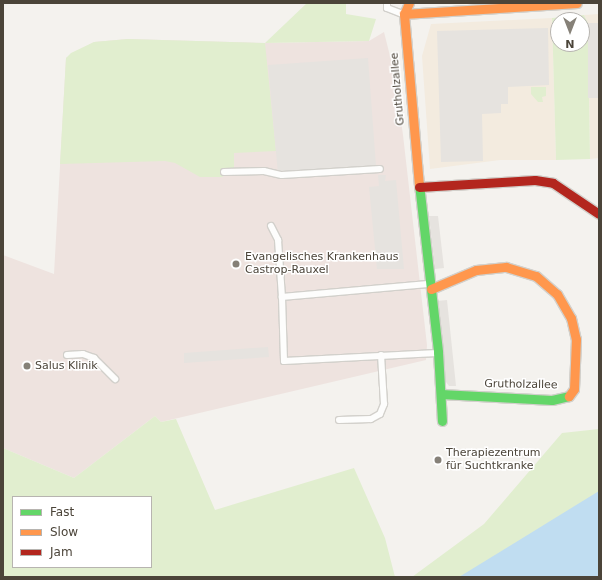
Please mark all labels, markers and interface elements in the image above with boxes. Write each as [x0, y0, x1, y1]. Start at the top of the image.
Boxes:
north arrow [550, 12, 590, 52]
text: N [565, 37, 575, 50]
street label: Grutholzallee [388, 52, 408, 126]
place label: Evangelisches Krankenhaus Castrop-Rauxel [245, 251, 398, 277]
marker: Evangelisches Krankenhaus Castrop-Rauxel [230, 258, 242, 270]
place label: Salus Klinik [35, 359, 98, 373]
marker: Salus Klinik [22, 361, 32, 371]
street label: Grutholzallee [484, 378, 558, 392]
place label: Therapiezentrum für Suchtkranke [446, 447, 541, 473]
marker: Therapiezentrum für Suchtkranke [433, 455, 443, 465]
legend [12, 496, 152, 568]
text: Fast [50, 505, 74, 519]
text: Slow [50, 525, 78, 539]
text: Jam [50, 545, 73, 559]

